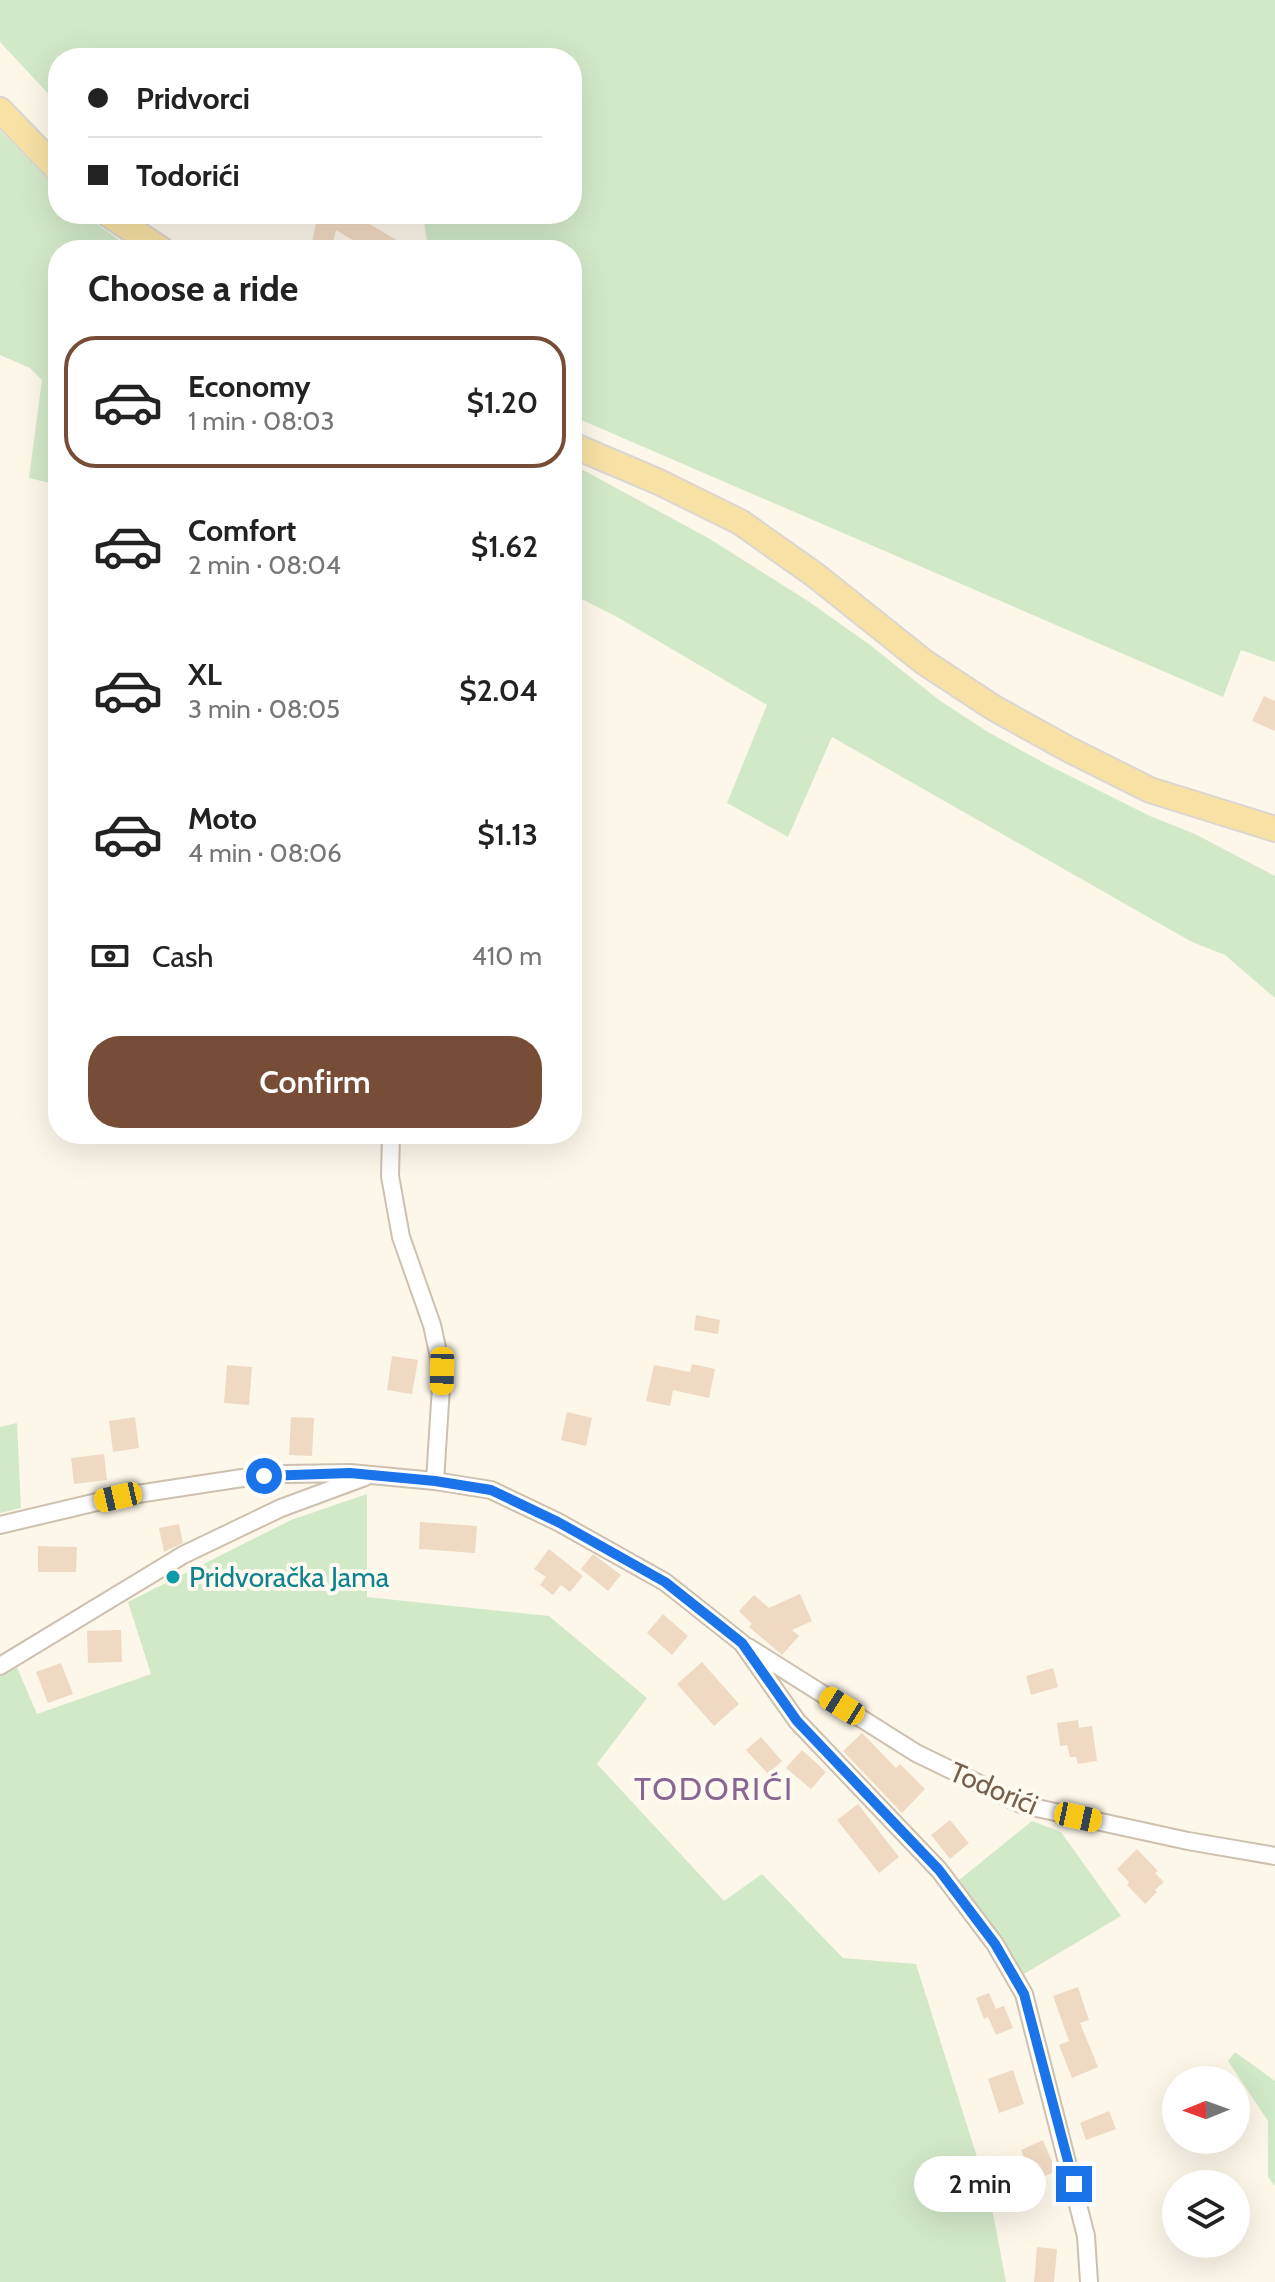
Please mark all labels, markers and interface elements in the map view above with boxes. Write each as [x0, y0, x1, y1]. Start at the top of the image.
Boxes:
text: Pridvorci [136, 80, 250, 117]
text: Todorići [136, 157, 240, 194]
text: Choose a ride [88, 266, 298, 310]
icon: car [92, 366, 164, 438]
text: Economy [188, 368, 311, 405]
text: $1.20 [467, 384, 538, 421]
text: 1 min · 08:03 [188, 405, 335, 437]
icon: car [92, 510, 164, 582]
text: Comfort [188, 512, 296, 549]
text: $1.62 [471, 528, 538, 565]
text: 2 min · 08:04 [188, 549, 341, 581]
icon: car [92, 654, 164, 726]
text: XL [188, 656, 222, 693]
text: $2.04 [459, 672, 538, 709]
text: 3 min · 08:05 [188, 693, 340, 725]
icon: car [92, 798, 164, 870]
text: Moto [188, 800, 257, 837]
text: $1.13 [477, 816, 538, 853]
text: 4 min · 08:06 [188, 837, 342, 869]
icon: cash [88, 934, 132, 978]
text: Cash [152, 938, 214, 975]
text: 410 m [472, 940, 542, 972]
button: Confirm [88, 1036, 542, 1128]
car [430, 1347, 454, 1395]
route start [246, 1458, 282, 1494]
car [92, 1480, 144, 1514]
place label: Pridvoračka Jama [189, 1560, 390, 1594]
marker: Pridvoračka Jama [164, 1568, 182, 1586]
car [815, 1683, 869, 1729]
street label: Todorići [945, 1754, 1043, 1822]
district label: TODORIĆI [634, 1769, 794, 1808]
car [1052, 1800, 1104, 1834]
north arrow [1162, 2066, 1250, 2154]
map controls [1162, 2066, 1250, 2258]
callout: 2 min [914, 2156, 1046, 2212]
route end [1056, 2166, 1092, 2202]
text: 2 min [949, 2168, 1011, 2200]
button: layers [1162, 2170, 1250, 2258]

